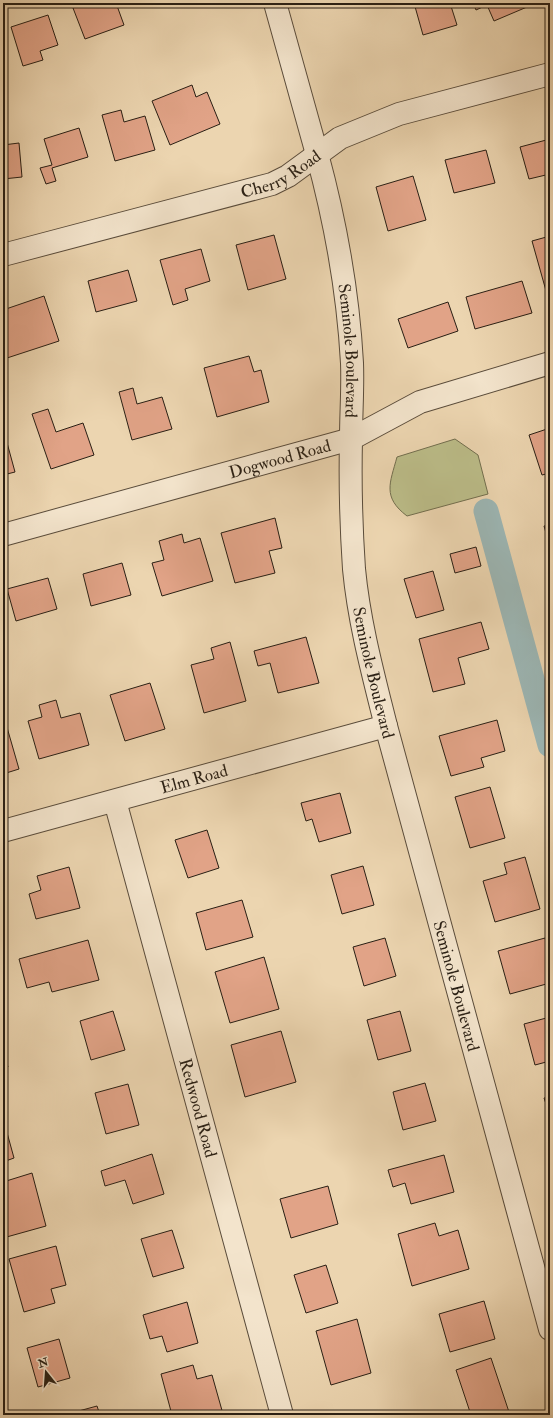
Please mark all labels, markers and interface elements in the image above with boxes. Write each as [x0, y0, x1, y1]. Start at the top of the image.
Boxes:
street label: Cherry Road [238, 145, 326, 203]
street label: Seminole Boulevard [333, 282, 362, 419]
street label: Dogwood Road [227, 435, 334, 483]
street label: Seminole Boulevard [348, 605, 399, 742]
street label: Elm Road [158, 760, 231, 798]
street label: Seminole Boulevard [428, 918, 484, 1054]
street label: Redwood Road [174, 1056, 222, 1160]
north arrow [26, 1352, 66, 1392]
text: N [36, 1355, 51, 1371]

